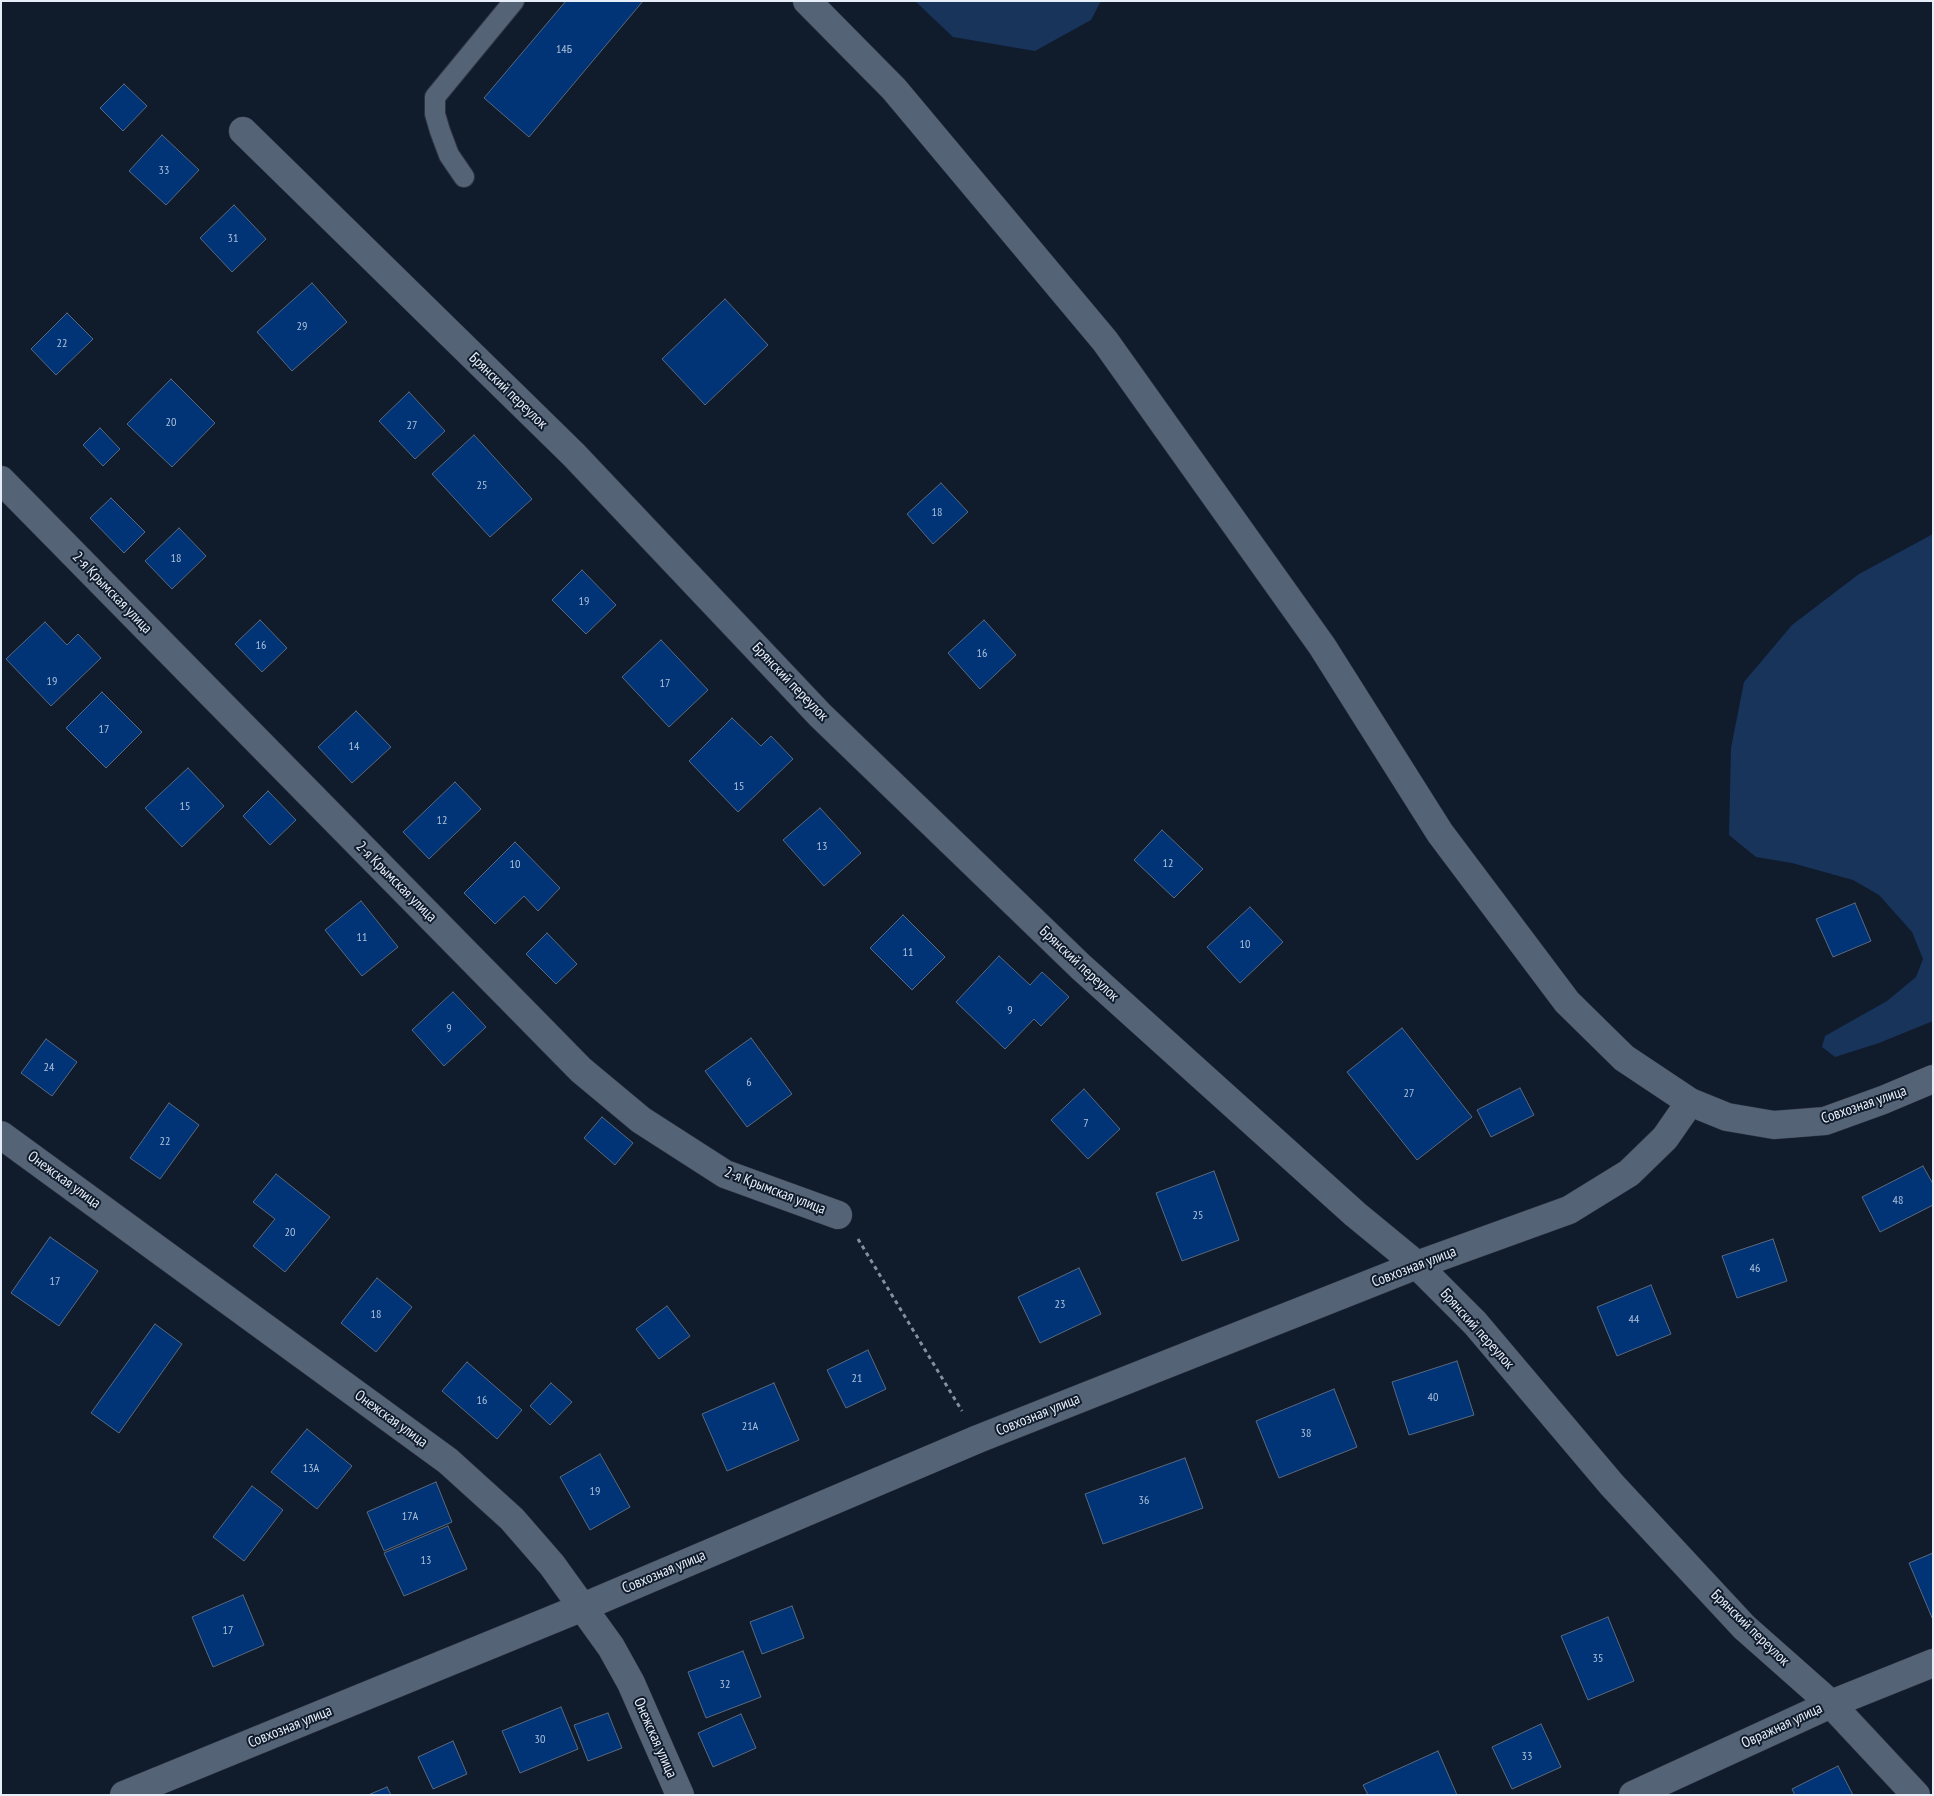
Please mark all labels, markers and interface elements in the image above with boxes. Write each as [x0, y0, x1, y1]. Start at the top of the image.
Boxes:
house number: 14Б [556, 43, 572, 57]
house number: 33 [159, 164, 169, 178]
house number: 31 [228, 232, 238, 246]
house number: 29 [297, 320, 307, 334]
house number: 22 [57, 337, 67, 351]
street label: Брянский переулок [465, 349, 551, 433]
house number: 20 [166, 416, 176, 430]
house number: 27 [407, 419, 417, 433]
house number: 25 [477, 479, 487, 493]
house number: 18 [932, 506, 942, 520]
street label: 2-я Крымская улица [68, 548, 156, 638]
house number: 18 [171, 552, 181, 566]
house number: 19 [579, 595, 589, 609]
house number: 16 [256, 639, 266, 653]
street label: Брянский переулок [748, 639, 832, 725]
house number: 16 [977, 647, 987, 661]
house number: 19 [47, 675, 57, 689]
house number: 17 [660, 677, 670, 691]
house number: 17 [99, 723, 109, 737]
house number: 14 [349, 740, 359, 754]
house number: 15 [734, 780, 744, 794]
house number: 15 [180, 800, 190, 814]
house number: 12 [437, 814, 447, 828]
street label: 2-я Крымская улица [352, 838, 440, 926]
house number: 13 [817, 840, 827, 854]
house number: 12 [1163, 857, 1173, 871]
house number: 10 [510, 858, 520, 872]
street label: Брянский переулок [1036, 923, 1122, 1005]
house number: 11 [357, 931, 367, 945]
house number: 10 [1240, 938, 1250, 952]
house number: 11 [903, 946, 913, 960]
house number: 9 [1007, 1004, 1013, 1018]
house number: 9 [446, 1022, 452, 1036]
house number: 24 [44, 1061, 54, 1075]
house number: 6 [746, 1076, 752, 1090]
street label: Совхозная улица [1819, 1082, 1909, 1128]
house number: 27 [1404, 1087, 1414, 1101]
house number: 7 [1083, 1117, 1089, 1131]
house number: 22 [160, 1135, 170, 1149]
street label: Онежская улица [24, 1148, 104, 1212]
street label: 2-я Крымская улица [722, 1163, 828, 1219]
house number: 48 [1893, 1194, 1903, 1208]
house number: 25 [1193, 1209, 1203, 1223]
house number: 20 [285, 1226, 295, 1240]
street label: Совхозная улица [1369, 1243, 1459, 1291]
house number: 46 [1750, 1262, 1760, 1276]
house number: 17 [50, 1275, 60, 1289]
street label: Брянский переулок [1436, 1285, 1518, 1373]
house number: 23 [1055, 1298, 1065, 1312]
house number: 18 [371, 1308, 381, 1322]
house number: 44 [1629, 1313, 1639, 1327]
house number: 21 [852, 1372, 862, 1386]
street label: Онежская улица [351, 1387, 431, 1451]
street label: Совхозная улица [993, 1390, 1083, 1440]
house number: 40 [1428, 1391, 1438, 1405]
house number: 16 [477, 1394, 487, 1408]
house number: 21А [742, 1420, 758, 1434]
house number: 38 [1301, 1427, 1311, 1441]
house number: 13А [303, 1462, 319, 1476]
house number: 19 [590, 1485, 600, 1499]
house number: 36 [1139, 1494, 1149, 1508]
house number: 17А [402, 1510, 418, 1524]
street label: Совхозная улица [620, 1546, 708, 1598]
house number: 13 [421, 1554, 431, 1568]
street label: Брянский переулок [1707, 1586, 1793, 1670]
house number: 17 [223, 1624, 233, 1638]
house number: 35 [1593, 1652, 1603, 1666]
house number: 32 [720, 1678, 730, 1692]
street label: Онежская улица [629, 1695, 681, 1781]
street label: Овражная улица [1739, 1699, 1825, 1753]
street label: Совхозная улица [245, 1702, 335, 1752]
house number: 30 [535, 1733, 545, 1747]
house number: 33 [1522, 1750, 1532, 1764]

